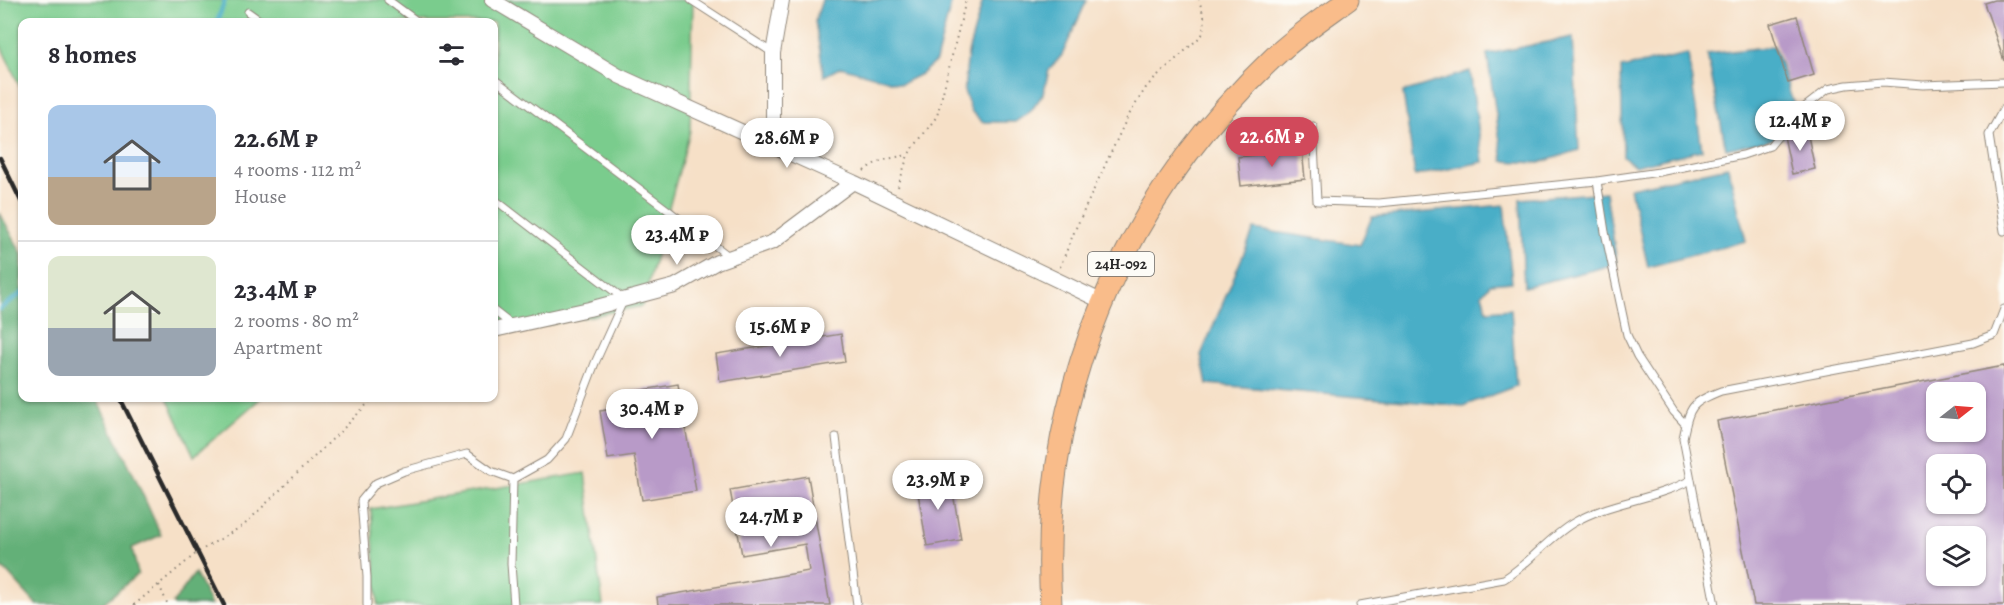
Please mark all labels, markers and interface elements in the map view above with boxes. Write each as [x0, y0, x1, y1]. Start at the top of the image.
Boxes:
text: 8 homes [48, 37, 137, 72]
icon: filters [435, 38, 468, 71]
pin: 12.4M ₽ [1745, 101, 1855, 152]
text: 12.4M ₽ [1769, 107, 1831, 134]
pin: 22.6M ₽ [1217, 117, 1327, 168]
pin: 28.6M ₽ [732, 118, 842, 169]
text: 22.6M ₽ [234, 121, 318, 156]
text: 22.6M ₽ [1240, 123, 1304, 150]
text: 28.6M ₽ [755, 124, 819, 151]
icon: home [96, 129, 168, 201]
text: 4 rooms · 112 m² [234, 156, 361, 183]
text: House [234, 183, 286, 210]
pin: 23.4M ₽ [622, 215, 732, 266]
text: 23.4M ₽ [645, 221, 709, 248]
road number: 24Н-092 [1088, 252, 1154, 276]
text: 23.4M ₽ [234, 272, 317, 307]
icon: home [96, 280, 168, 352]
text: 2 rooms · 80 m² [234, 307, 359, 334]
pin: 15.6M ₽ [725, 307, 835, 358]
text: 15.6M ₽ [750, 313, 811, 340]
text: Apartment [234, 334, 323, 361]
north arrow [1926, 382, 1986, 442]
map controls [1926, 382, 1986, 586]
pin: 30.4M ₽ [597, 389, 707, 440]
text: 30.4M ₽ [620, 395, 684, 422]
button: locate [1926, 454, 1986, 514]
pin: 23.9M ₽ [883, 460, 993, 511]
text: 23.9M ₽ [906, 466, 970, 493]
pin: 24.7M ₽ [716, 497, 826, 548]
text: 24.7M ₽ [739, 503, 803, 530]
button: layers [1926, 526, 1986, 586]

